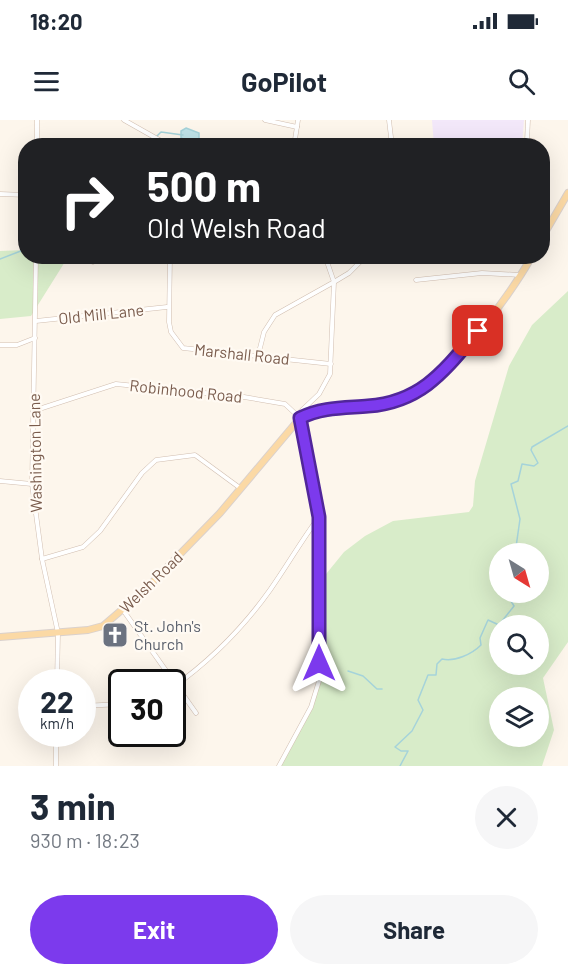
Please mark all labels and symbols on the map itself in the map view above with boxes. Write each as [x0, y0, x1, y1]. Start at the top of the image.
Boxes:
street label: Old Mill Lane [57, 300, 145, 327]
pin [452, 305, 503, 356]
street label: Marshall Road [193, 339, 291, 368]
street label: Robinhood Road [129, 375, 243, 406]
street label: Washington Lane [24, 393, 45, 513]
north arrow [489, 543, 549, 603]
street label: Welsh Road [115, 547, 186, 616]
place label: St. John's Church [134, 616, 201, 653]
church icon: St. John's Church [100, 620, 130, 650]
position arrow [287, 631, 351, 695]
speed limit sign: 30 [108, 669, 186, 747]

